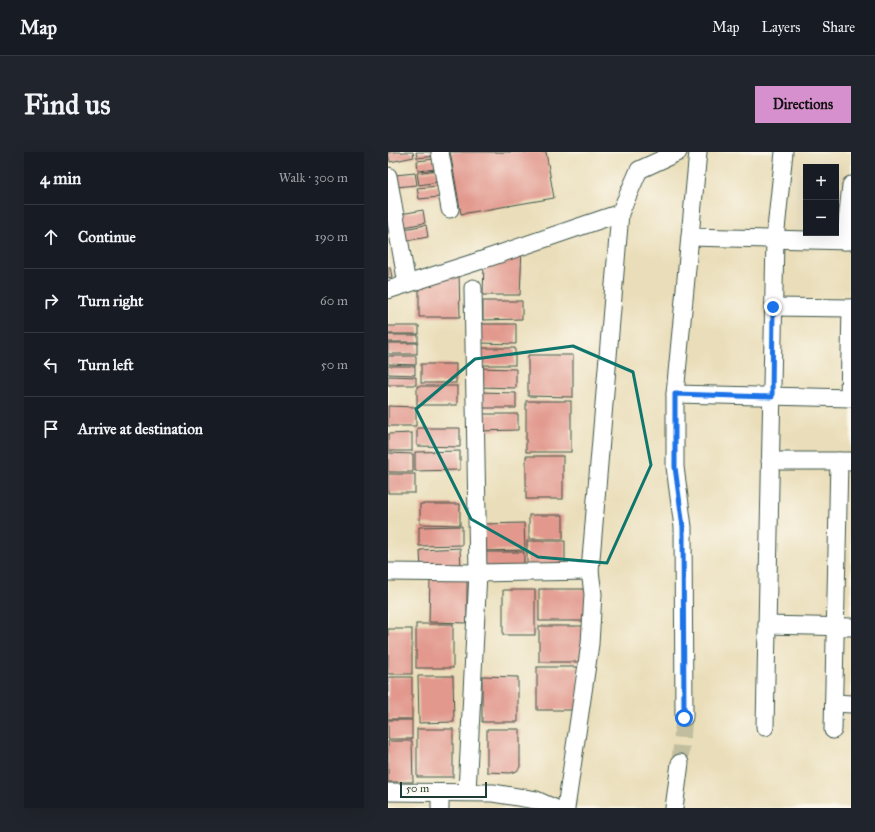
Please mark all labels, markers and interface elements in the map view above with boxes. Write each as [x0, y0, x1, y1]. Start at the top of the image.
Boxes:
text: Map [20, 16, 57, 39]
text: Map [712, 19, 740, 36]
text: Layers [762, 19, 800, 36]
text: Share [822, 19, 855, 36]
button: Directions [755, 86, 851, 123]
text: Find us [24, 87, 110, 122]
map controls [803, 164, 839, 236]
button: + [803, 164, 839, 200]
text: 4 min [40, 168, 81, 189]
text: Walk · 300 m [279, 170, 348, 186]
button: − [803, 200, 839, 236]
icon: ahead [40, 226, 62, 248]
text: Continue [78, 228, 136, 246]
text: 190 m [315, 229, 348, 245]
icon: right [40, 290, 62, 312]
text: Turn right [78, 292, 143, 310]
text: 60 m [320, 293, 348, 309]
route end [764, 298, 782, 316]
icon: left [40, 354, 62, 376]
text: Turn left [78, 356, 134, 374]
text: 50 m [321, 357, 348, 373]
icon: arrive [40, 418, 62, 440]
text: Arrive at destination [78, 420, 203, 438]
route start [675, 709, 693, 727]
scale bar [400, 780, 487, 799]
text: 50 m [406, 782, 429, 795]

